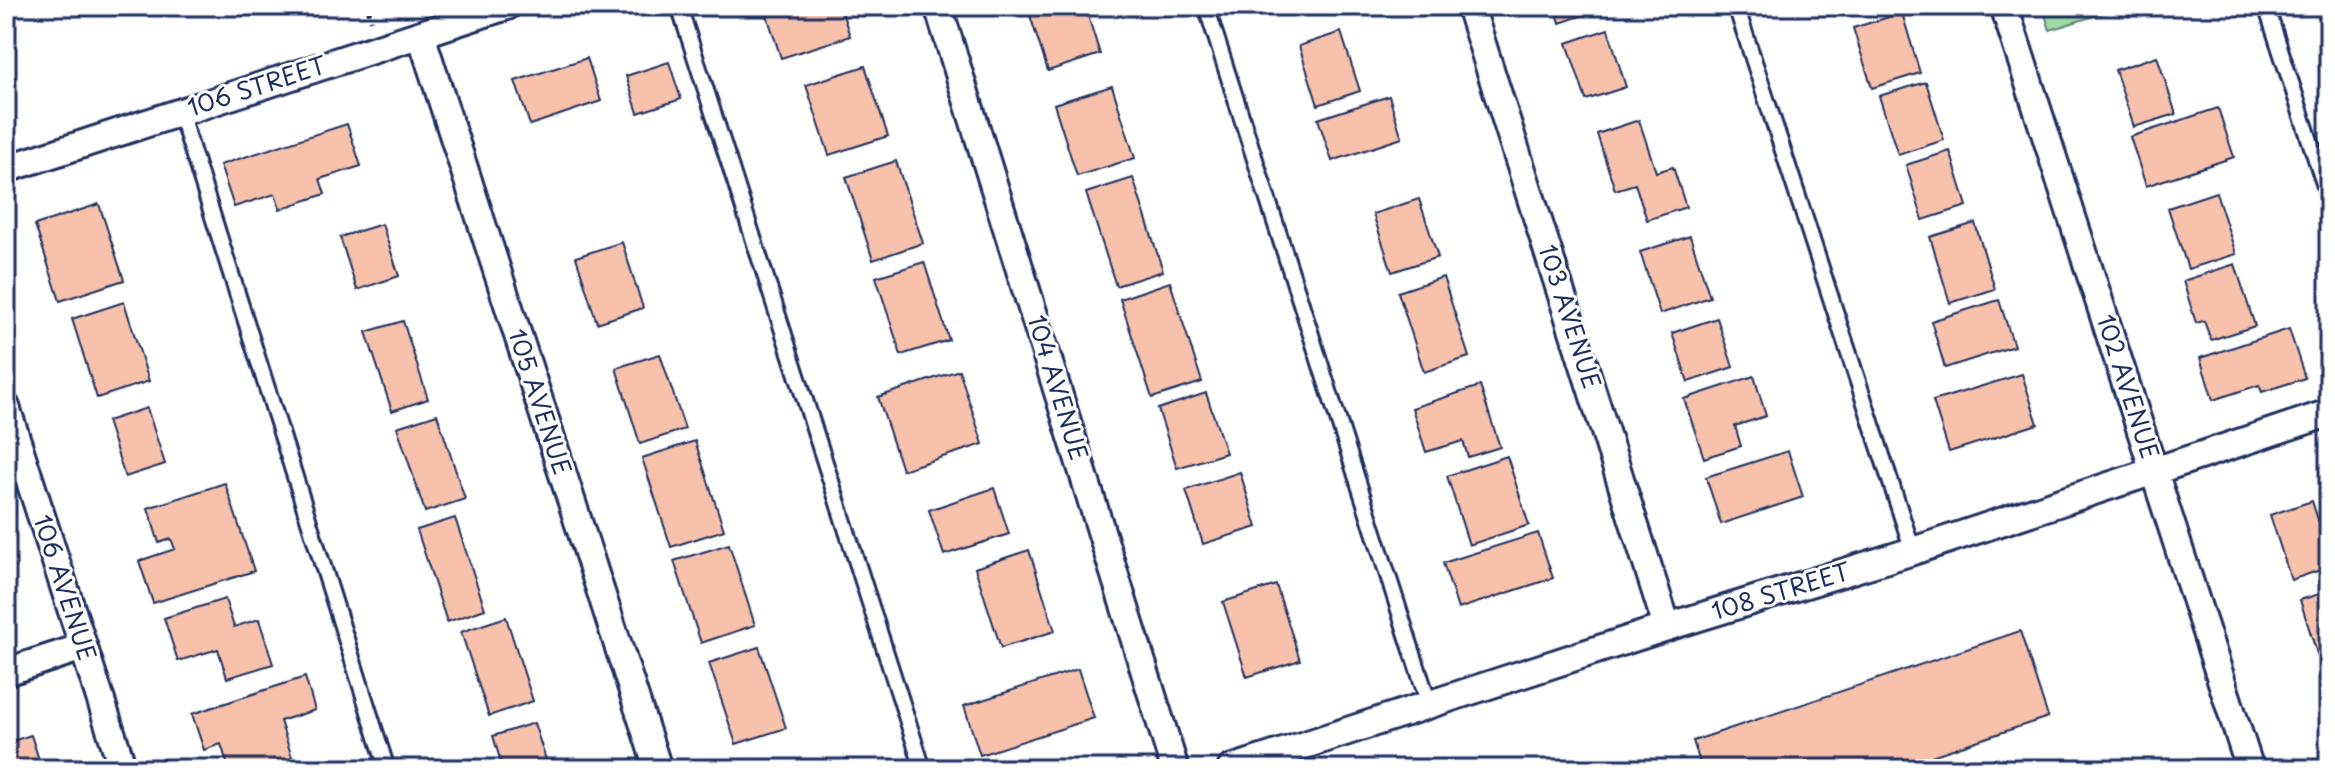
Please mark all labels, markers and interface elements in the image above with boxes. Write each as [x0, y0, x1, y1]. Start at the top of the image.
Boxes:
street label: 106 STREET [182, 45, 331, 125]
street label: 103 AVENUE [1531, 240, 1611, 393]
street label: 102 AVENUE [2089, 309, 2169, 463]
street label: 104 AVENUE [1020, 310, 1098, 464]
street label: 105 AVENUE [500, 324, 581, 479]
street label: 106 AVENUE [25, 510, 106, 665]
street label: 108 STREET [1707, 552, 1855, 628]

